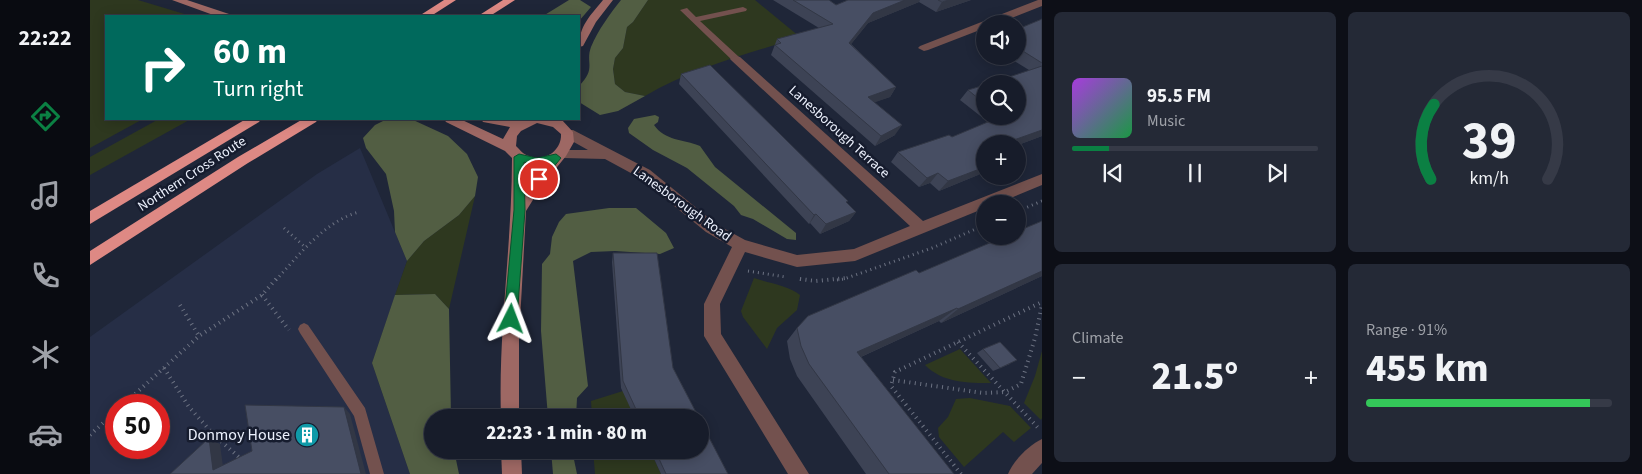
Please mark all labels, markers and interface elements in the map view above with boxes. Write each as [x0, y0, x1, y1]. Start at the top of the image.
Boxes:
map controls [976, 15, 1026, 245]
button: sound [976, 15, 1026, 65]
text: 22:22 [18, 22, 72, 54]
text: 60 m [213, 27, 287, 77]
icon: right [130, 35, 195, 100]
text: Turn right [213, 73, 303, 105]
button: search [976, 75, 1026, 125]
street label: Lanesborough Terrace [784, 81, 894, 183]
text: 95.5 FM [1147, 83, 1211, 110]
icon: directions [28, 99, 63, 134]
text: 39 [1462, 105, 1516, 179]
text: Music [1147, 110, 1185, 132]
street label: Northern Cross Route [134, 131, 250, 217]
button: + [976, 135, 1026, 185]
pin [518, 158, 560, 200]
icon: previous [1099, 159, 1127, 187]
icon: pause [1181, 159, 1209, 187]
icon: next [1263, 159, 1291, 187]
street label: Lanesborough Road [629, 161, 735, 247]
icon: arrive [525, 165, 553, 193]
text: km/h [1469, 166, 1509, 191]
icon: music [28, 178, 63, 213]
button: − [976, 195, 1026, 245]
icon: phone [28, 258, 63, 293]
position arrow [484, 292, 536, 344]
text: Range · 91% [1366, 319, 1447, 341]
text: Climate [1072, 327, 1123, 349]
icon: climate [28, 337, 63, 372]
text: 455 km [1366, 342, 1488, 396]
text: 21.5° [1152, 350, 1238, 404]
text: − [1072, 358, 1086, 398]
text: + [1304, 358, 1318, 398]
speed limit sign: 50 [105, 394, 170, 459]
icon: car [28, 417, 63, 452]
text: 22:23 · 1 min · 80 m [486, 420, 647, 447]
building icon: Donmoy House [294, 422, 320, 448]
place label: Donmoy House [188, 424, 290, 446]

